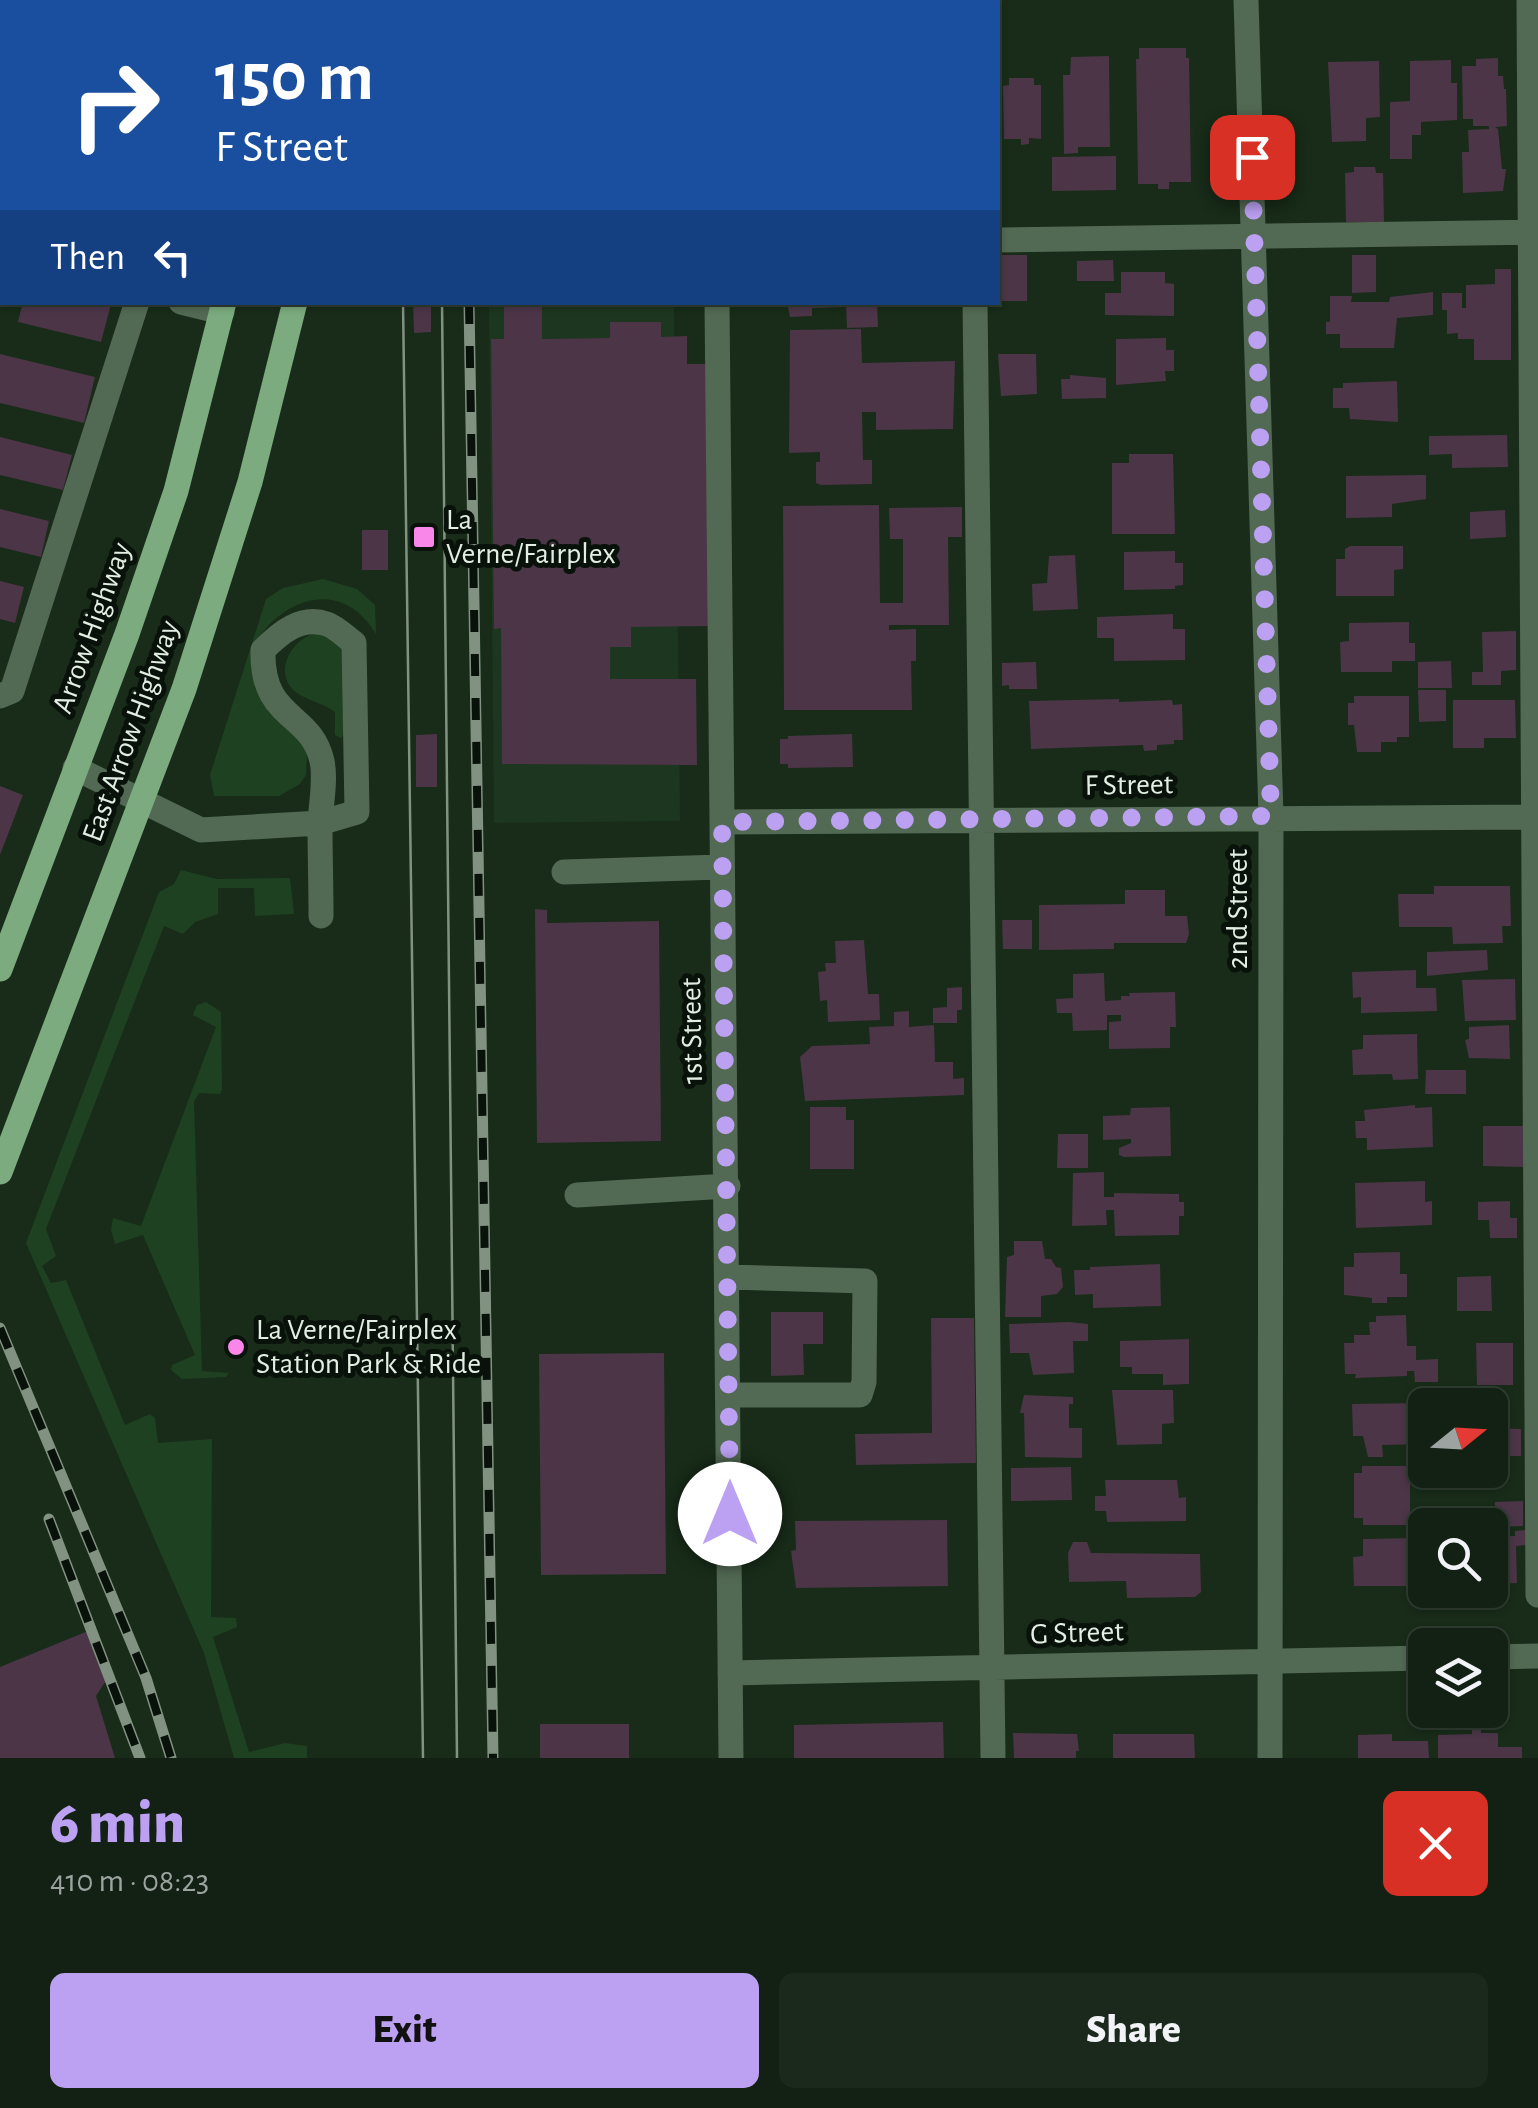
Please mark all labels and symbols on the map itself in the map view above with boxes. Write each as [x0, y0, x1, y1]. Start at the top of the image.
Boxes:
pin [1210, 115, 1295, 200]
place label: La Verne/Fairplex [446, 505, 616, 569]
marker: La Verne/Fairplex [411, 524, 437, 550]
street label: Arrow Highway [47, 538, 137, 717]
street label: East Arrow Highway [77, 616, 185, 845]
street label: F Street [1084, 769, 1174, 801]
street label: 2nd Street [1223, 848, 1253, 969]
street label: 1st Street [676, 977, 708, 1085]
place label: La Verne/Fairplex Station Park & Ride [256, 1315, 481, 1379]
marker: La Verne/Fairplex Station Park & Ride [225, 1336, 247, 1358]
north arrow [1408, 1388, 1508, 1488]
position arrow [678, 1462, 782, 1566]
street label: G Street [1030, 1616, 1125, 1650]

